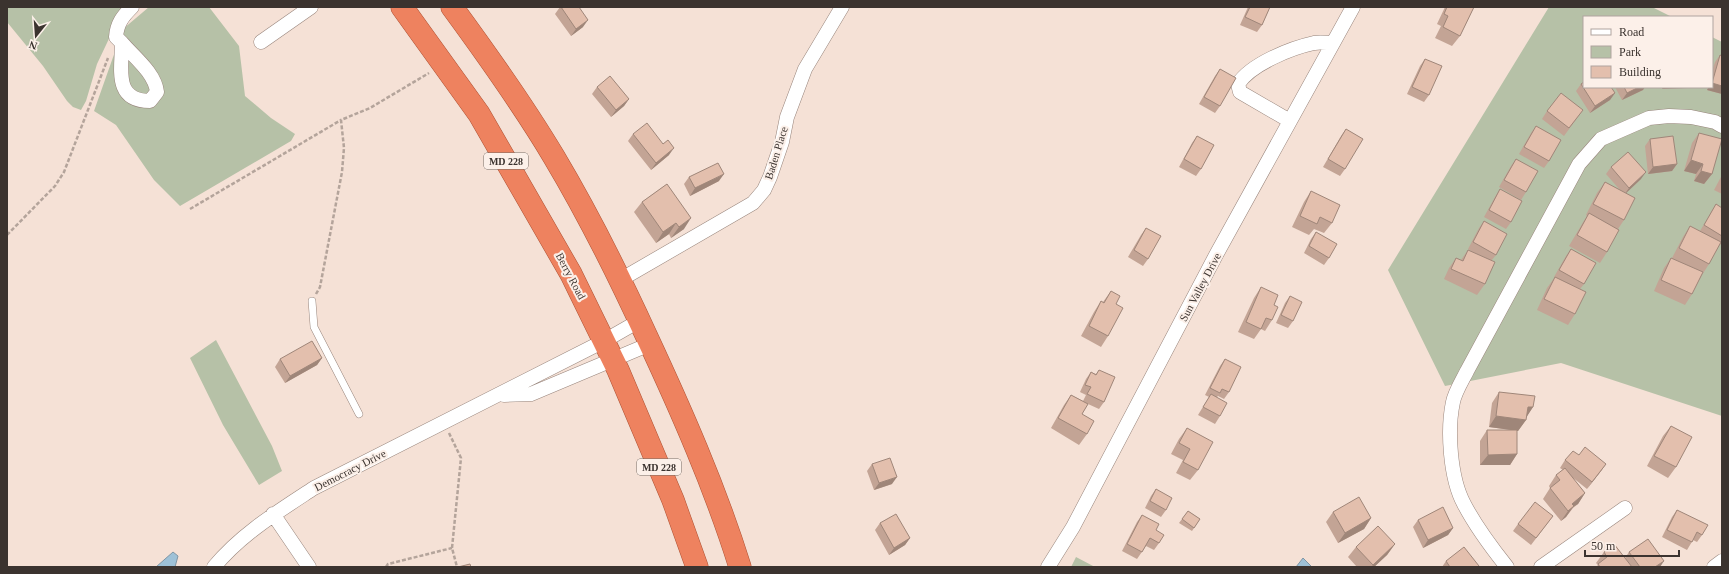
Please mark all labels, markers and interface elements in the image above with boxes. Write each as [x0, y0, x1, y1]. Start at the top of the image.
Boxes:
north arrow [16, 16, 56, 56]
legend [1583, 16, 1713, 88]
text: Road [1619, 25, 1644, 39]
text: N [27, 39, 39, 52]
text: Park [1619, 45, 1641, 59]
text: Building [1619, 65, 1661, 79]
street label: Baden Place [762, 125, 790, 181]
road number: MD 228 [484, 153, 528, 169]
street label: Berry Road [554, 251, 589, 302]
street label: Sun Valley Drive [1177, 251, 1223, 323]
street label: Democracy Drive [312, 447, 388, 493]
road number: MD 228 [637, 459, 681, 475]
scale bar [1585, 532, 1679, 558]
text: 50 m [1591, 539, 1616, 553]

